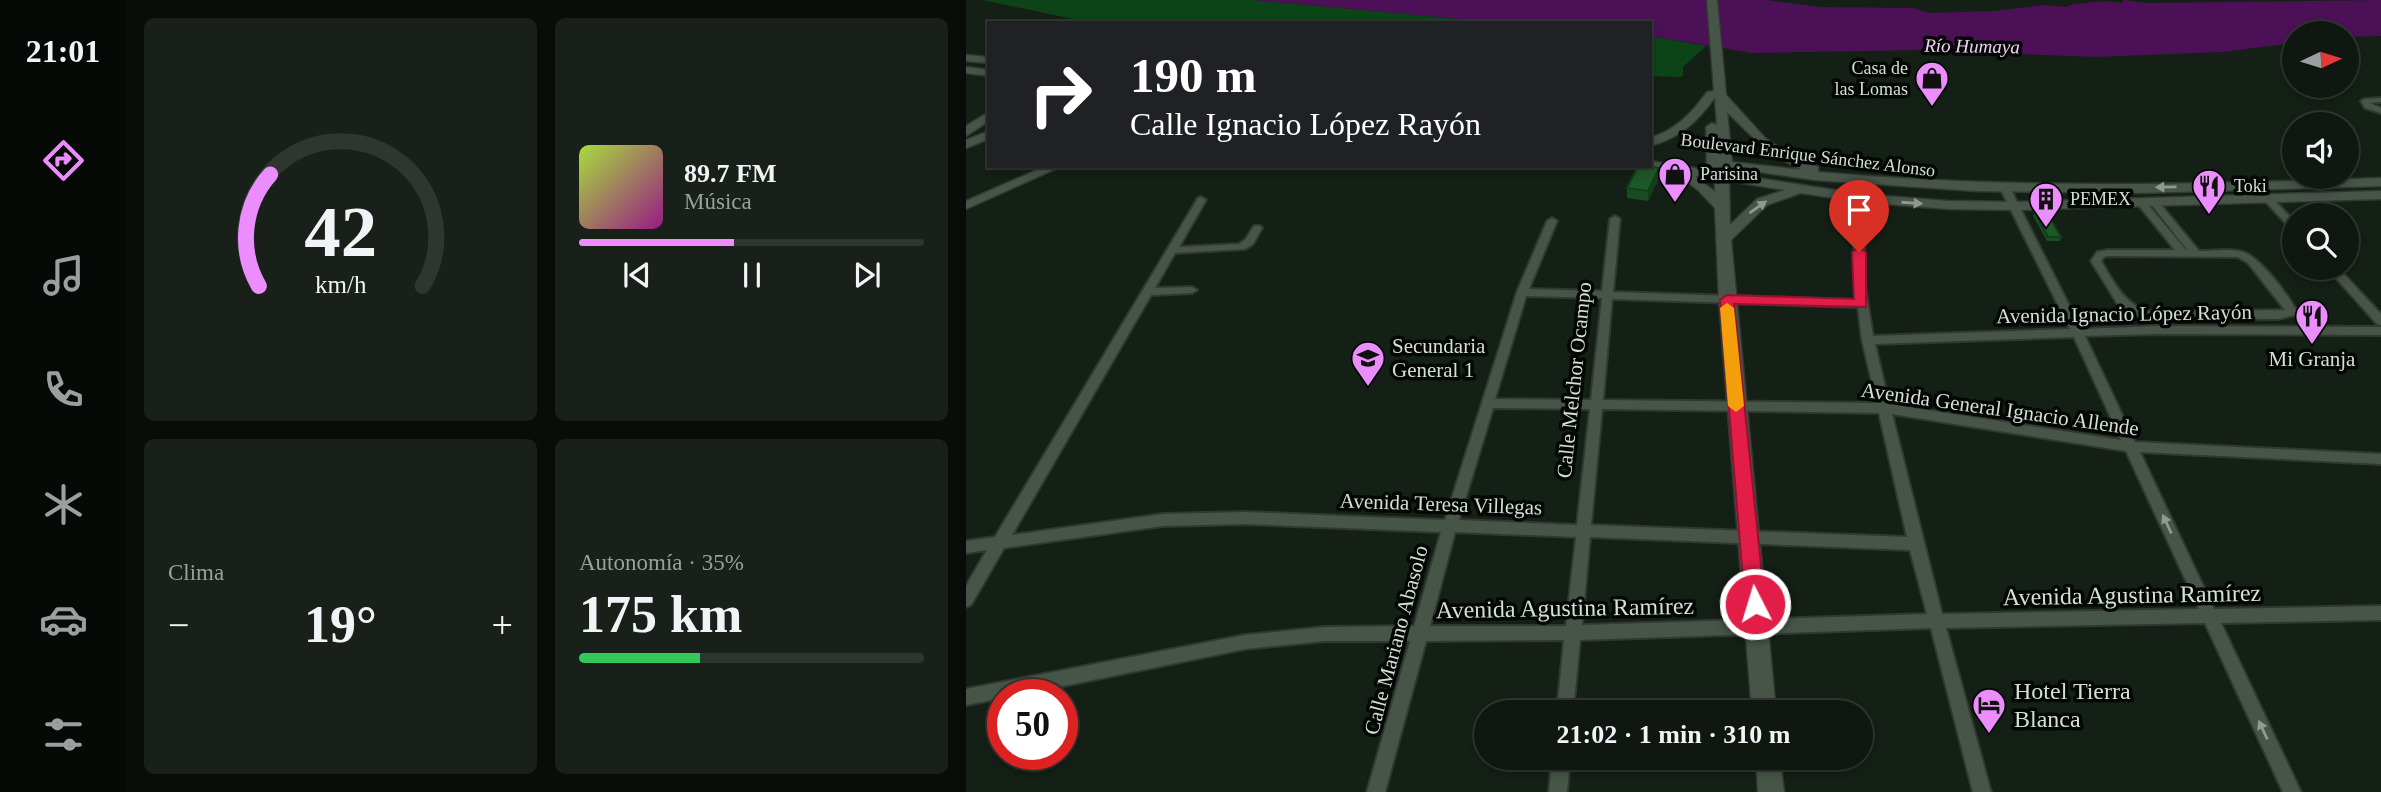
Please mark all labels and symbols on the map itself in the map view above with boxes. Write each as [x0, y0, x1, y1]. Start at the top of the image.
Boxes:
north arrow [2282, 21, 2359, 98]
water label: Río Humaya [1923, 35, 2020, 57]
place label: Casa de las Lomas [1835, 58, 1908, 99]
shop icon: Casa de las Lomas [1913, 59, 1951, 108]
street label: Boulevard Enrique Sánchez Alonso [1680, 129, 1936, 181]
shop icon: Parisina [1656, 155, 1694, 204]
place label: Parisina [1700, 164, 1758, 184]
restaurant icon: Toki [2190, 167, 2228, 216]
place label: Toki [2234, 176, 2267, 196]
pin [1829, 180, 1889, 252]
building icon: PEMEX [2027, 180, 2065, 229]
one-way arrow [2155, 182, 2177, 193]
place label: PEMEX [2070, 189, 2131, 209]
one-way arrow [1901, 198, 1923, 209]
one-way arrow [1749, 200, 1767, 214]
street label: Calle Melchor Ocampo [1552, 281, 1596, 479]
restaurant icon: Mi Granja [2293, 297, 2331, 346]
street label: Avenida Ignacio López Rayón [1996, 300, 2252, 328]
place label: Secundaria General 1 [1392, 334, 1486, 382]
school or university icon: Secundaria General 1 [1349, 339, 1387, 388]
place label: Mi Granja [2269, 347, 2356, 371]
street label: Avenida General Ignacio Allende [1860, 378, 2140, 440]
street label: Avenida Teresa Villegas [1339, 488, 1543, 520]
one-way arrow [2161, 514, 2173, 534]
street label: Calle Mariano Abasolo [1359, 543, 1433, 737]
position arrow [1718, 567, 1792, 641]
street label: Avenida Agustina Ramírez [2003, 580, 2261, 610]
street label: Avenida Agustina Ramírez [1436, 593, 1694, 623]
place label: Hotel Tierra Blanca [2014, 678, 2131, 732]
speed limit sign: 50 [987, 679, 1078, 770]
hotel icon: Hotel Tierra Blanca [1970, 686, 2008, 735]
one-way arrow [2258, 720, 2269, 740]

